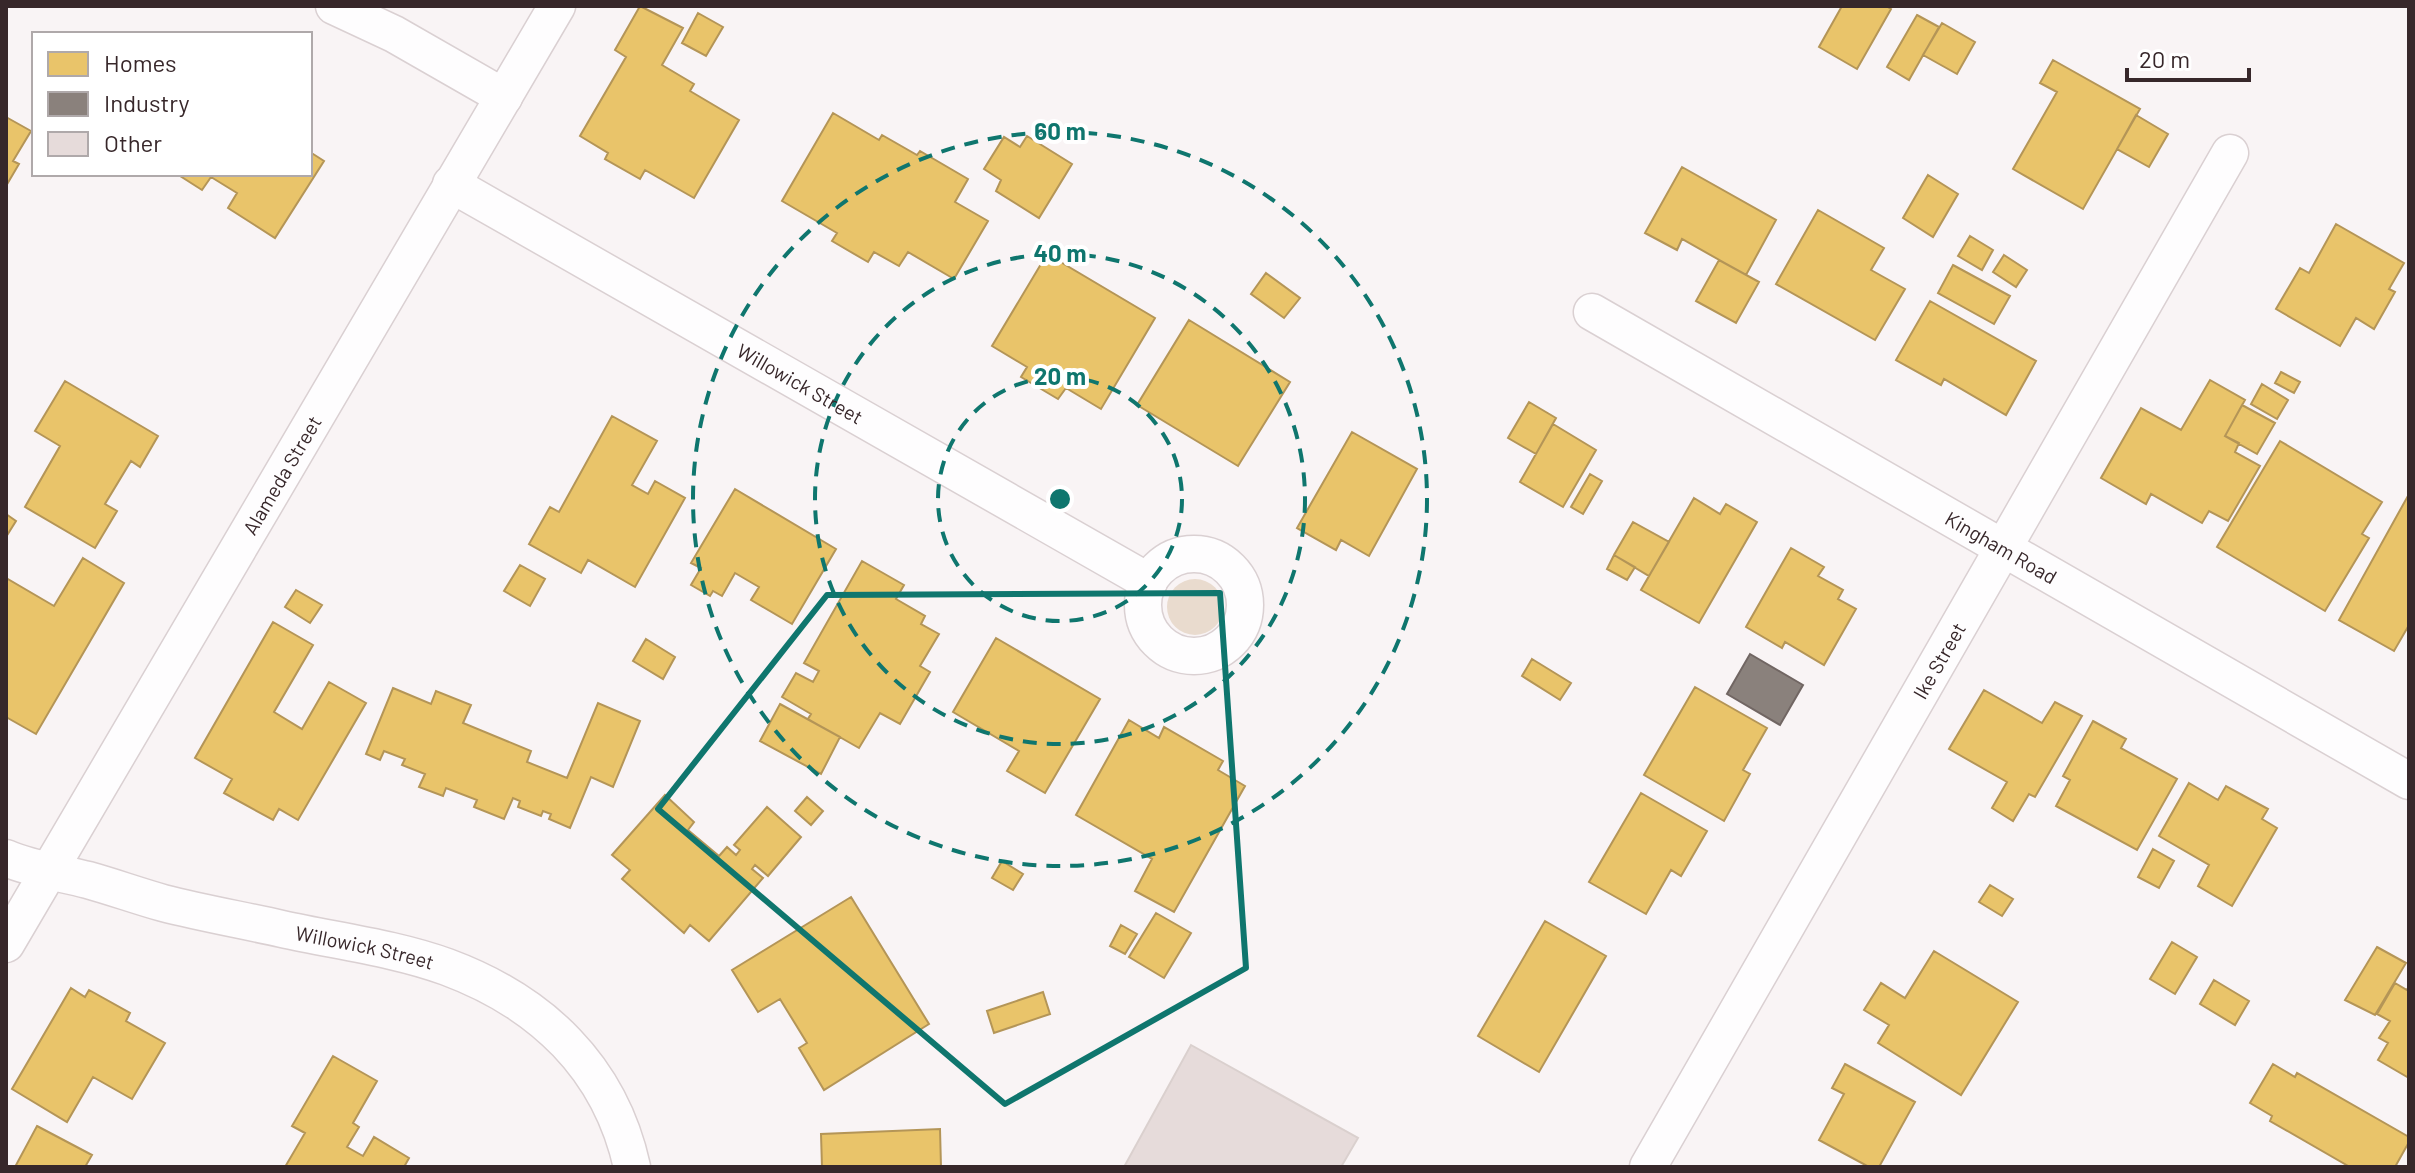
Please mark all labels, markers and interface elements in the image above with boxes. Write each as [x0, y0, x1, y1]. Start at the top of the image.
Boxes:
legend [32, 32, 312, 176]
scale bar [2127, 32, 2249, 82]
text: 20 m [2139, 44, 2190, 73]
text: Homes [104, 48, 177, 77]
text: Industry [104, 88, 190, 117]
text: 60 m [1034, 116, 1086, 145]
text: Other [104, 128, 162, 157]
text: 40 m [1033, 238, 1087, 267]
street label: Willowick Street [733, 338, 867, 428]
text: 20 m [1034, 361, 1086, 390]
street label: Alameda Street [237, 411, 326, 539]
centre of rings [1046, 485, 1074, 513]
street label: Kingham Road [1941, 506, 2061, 588]
street label: Ike Street [1907, 618, 1970, 703]
street label: Willowick Street [293, 920, 437, 974]

